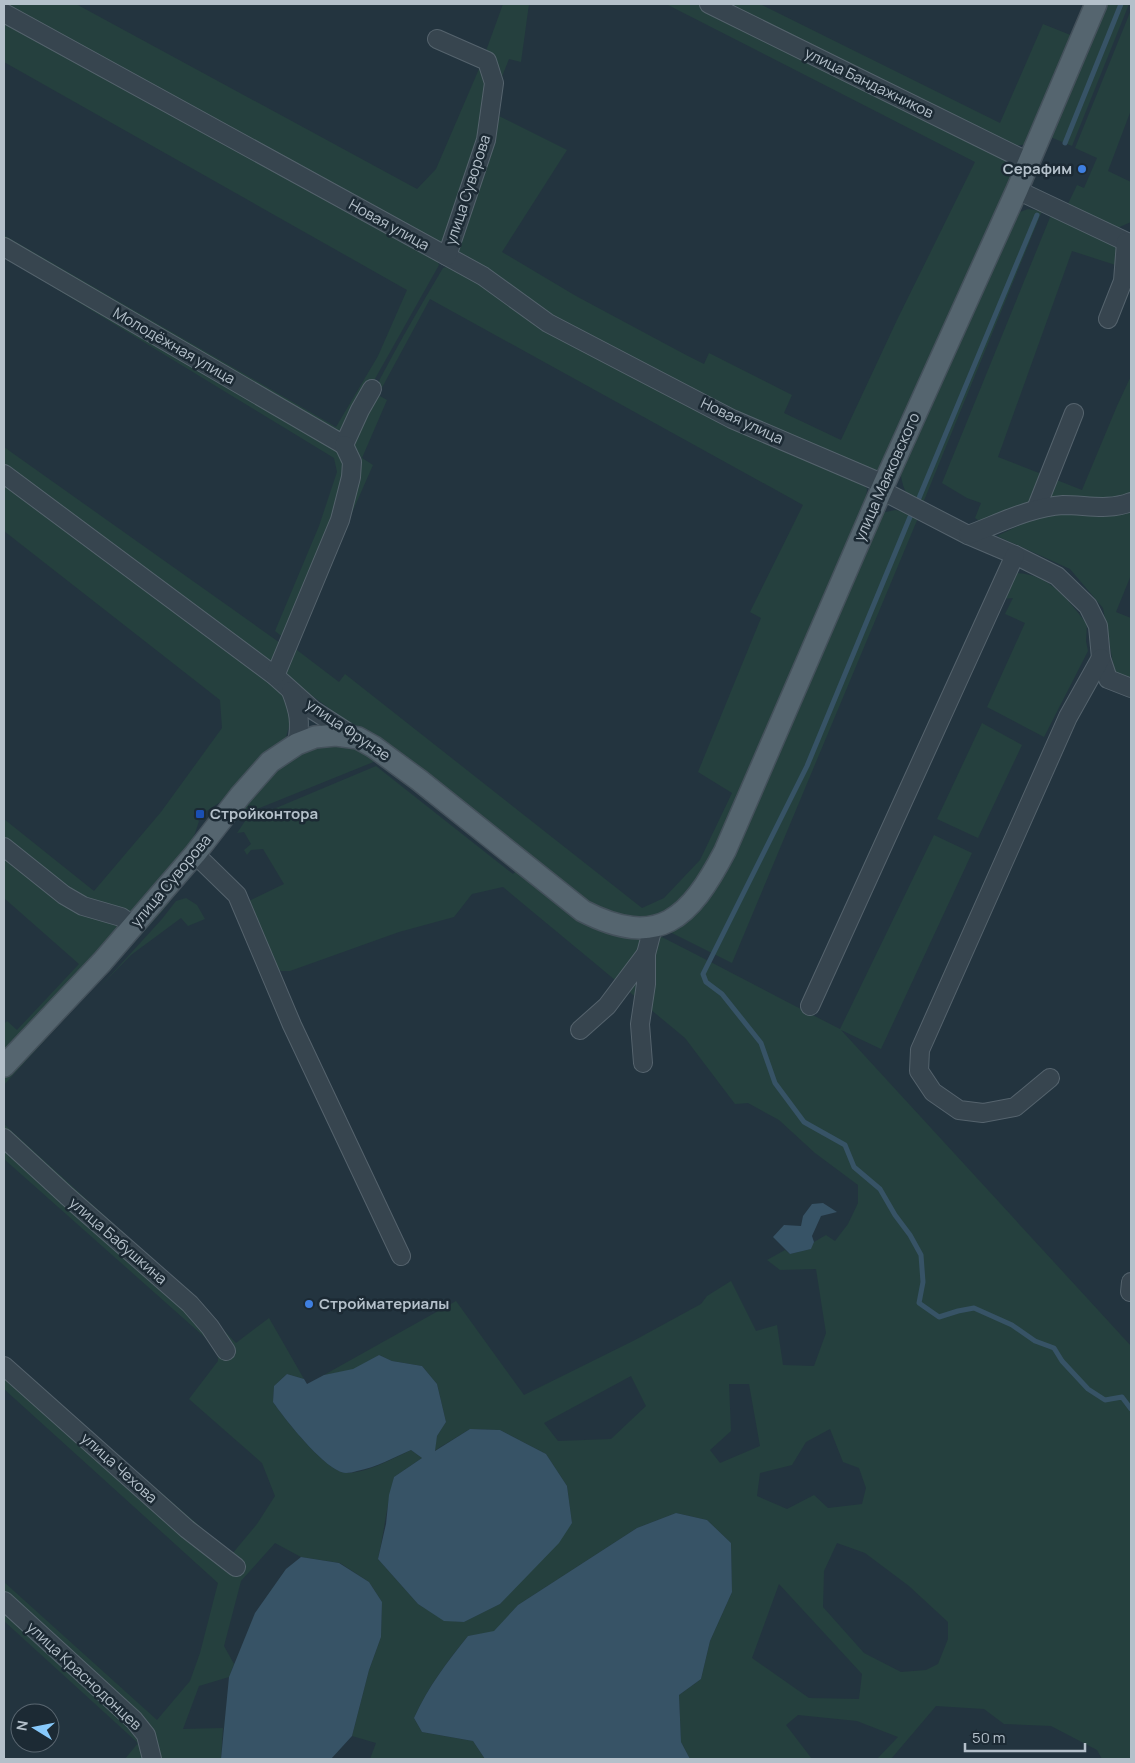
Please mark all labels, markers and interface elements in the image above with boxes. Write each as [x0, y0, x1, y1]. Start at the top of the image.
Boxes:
street label: улица Бандажников [801, 42, 937, 123]
street label: улица Суворова [440, 132, 495, 248]
place label: Серафим [1003, 158, 1072, 179]
marker: Серафим [1076, 163, 1088, 175]
street label: Новая улица [345, 194, 433, 255]
street label: Молодёжная улица [109, 302, 239, 389]
street label: Новая улица [697, 392, 787, 449]
street label: улица Маяковского [849, 409, 924, 545]
street label: улица Фрунзе [302, 694, 395, 766]
place label: Стройконтора [210, 803, 318, 824]
marker: Стройконтора [194, 808, 206, 820]
street label: улица Суворова [126, 830, 216, 931]
street label: улица Бабушкина [65, 1192, 172, 1289]
place label: Стройматериалы [319, 1293, 449, 1314]
marker: Стройматериалы [303, 1298, 315, 1310]
street label: улица Чехова [76, 1428, 162, 1508]
street label: улица Краснодонцев [22, 1617, 146, 1735]
north arrow [10, 1703, 60, 1753]
text: N [11, 1719, 32, 1732]
scale bar [965, 1720, 1085, 1752]
text: 50 m [972, 1727, 1006, 1748]

